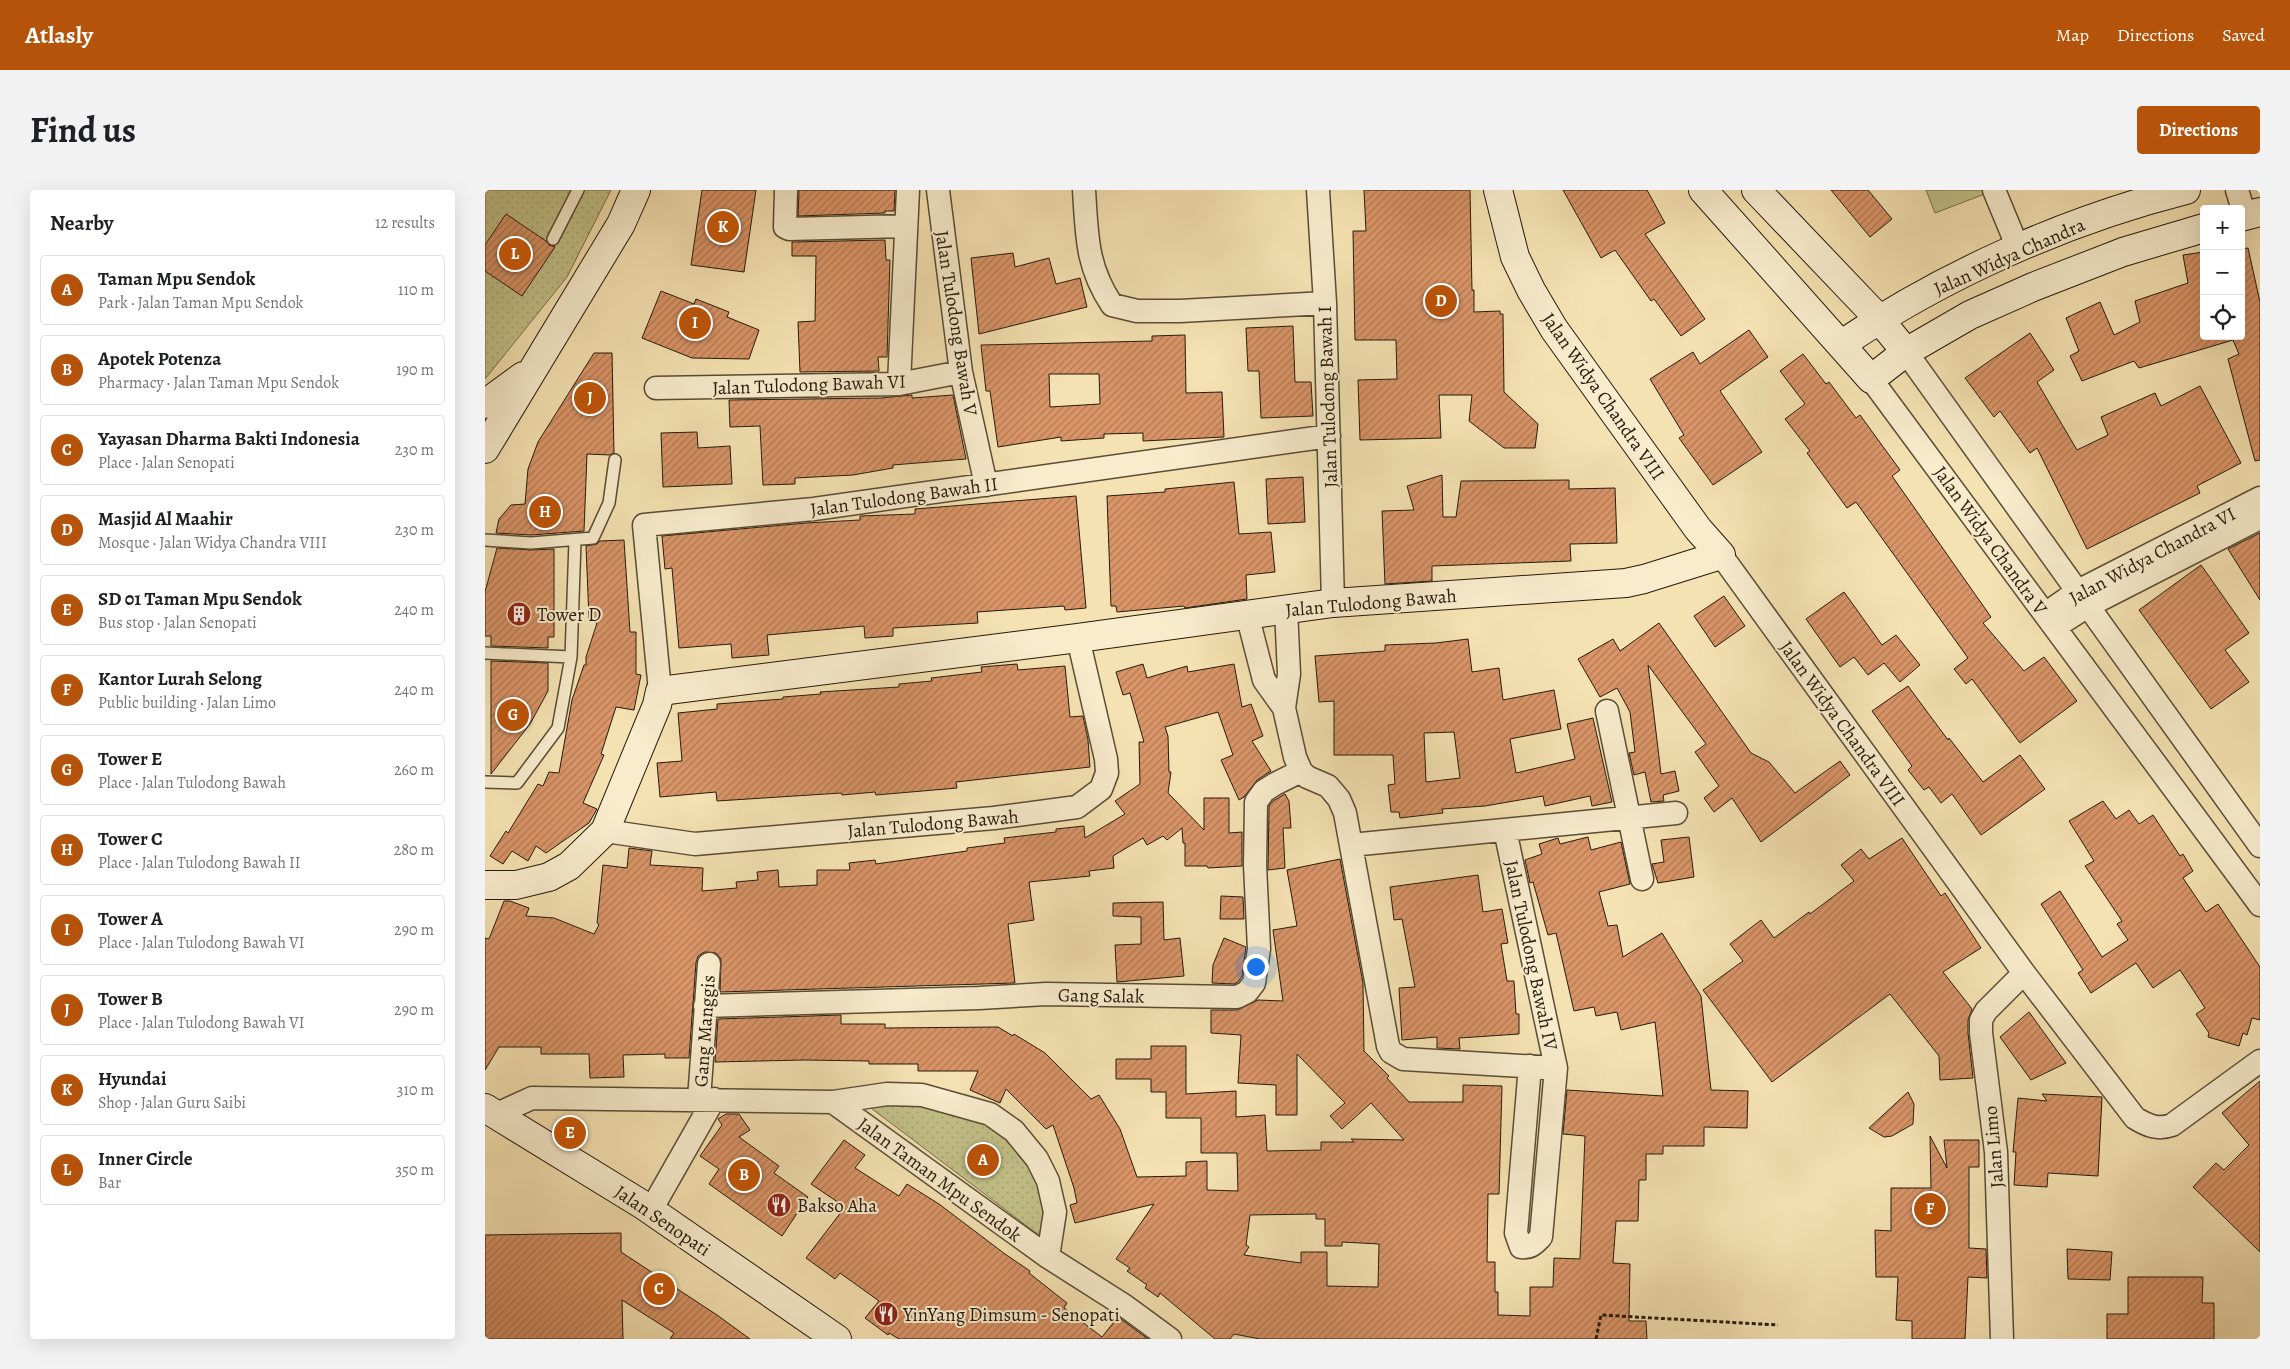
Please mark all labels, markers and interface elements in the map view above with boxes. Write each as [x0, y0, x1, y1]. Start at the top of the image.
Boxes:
text: Atlasly [25, 19, 93, 51]
text: Map [2056, 23, 2089, 47]
text: Directions [2117, 23, 2194, 47]
text: Saved [2222, 23, 2265, 47]
text: Find us [30, 106, 136, 154]
button: Directions [2137, 106, 2260, 154]
map controls [2200, 205, 2245, 340]
button: + [2200, 205, 2245, 250]
pin: K [707, 208, 739, 246]
text: Nearby [50, 209, 113, 237]
text: 12 results [375, 212, 435, 234]
street label: Jalan Widya Chandra [1930, 212, 2089, 302]
street label: Jalan Tulodong Bawah V [929, 229, 984, 418]
pin: L [499, 235, 531, 273]
button: − [2200, 250, 2245, 295]
text: Taman Mpu Sendok [98, 266, 255, 292]
text: A [62, 279, 72, 301]
text: 110 m [398, 279, 434, 301]
pin: D [1425, 282, 1457, 320]
text: Park · Jalan Taman Mpu Sendok [98, 292, 304, 314]
button: locate [2200, 295, 2245, 340]
pin: I [679, 304, 711, 342]
street label: Jalan Tulodong Bawah I [1312, 305, 1344, 488]
street label: Jalan Widya Chandra VIII [1536, 308, 1671, 485]
text: Apotek Potenza [98, 346, 221, 372]
text: B [62, 359, 72, 381]
text: 190 m [396, 359, 434, 381]
street label: Jalan Tulodong Bawah VI [712, 369, 906, 401]
text: Pharmacy · Jalan Taman Mpu Sendok [98, 372, 339, 394]
pin: J [574, 379, 606, 417]
text: Yayasan Dharma Bakti Indonesia [98, 426, 360, 452]
text: C [62, 439, 72, 461]
text: 230 m [395, 439, 434, 461]
text: Place · Jalan Senopati [98, 452, 235, 474]
street label: Jalan Widya Chandra V [1927, 461, 2053, 621]
street label: Jalan Tulodong Bawah II [809, 471, 1000, 523]
pin: H [529, 493, 561, 531]
street label: Jalan Widya Chandra VI [2065, 501, 2240, 611]
text: Masjid Al Maahir [98, 506, 233, 532]
text: D [61, 519, 73, 541]
text: 230 m [395, 519, 434, 541]
text: Mosque · Jalan Widya Chandra VIII [98, 532, 327, 554]
street label: Jalan Tulodong Bawah [1284, 583, 1458, 623]
text: SD 01 Taman Mpu Sendok [98, 586, 302, 612]
text: E [62, 599, 72, 621]
text: 240 m [394, 599, 434, 621]
building icon: Tower D [506, 601, 532, 627]
place label: Tower D [537, 602, 601, 628]
text: Bus stop · Jalan Senopati [98, 612, 257, 634]
street label: Jalan Widya Chandra VIII [1773, 636, 1911, 812]
text: Kantor Lurah Selong [98, 666, 262, 692]
text: F [63, 679, 71, 701]
text: 240 m [394, 679, 434, 701]
text: Public building · Jalan Limo [98, 692, 276, 714]
pin: G [497, 696, 529, 734]
text: Tower E [98, 746, 162, 772]
text: G [62, 759, 72, 781]
text: 260 m [394, 759, 434, 781]
text: Place · Jalan Tulodong Bawah [98, 772, 286, 794]
street label: Jalan Tulodong Bawah [846, 804, 1020, 844]
text: Tower C [98, 826, 163, 852]
text: H [61, 839, 73, 861]
text: 280 m [394, 839, 434, 861]
text: Place · Jalan Tulodong Bawah II [98, 852, 301, 874]
street label: Jalan Tulodong Bawah IV [1498, 858, 1564, 1053]
text: Tower A [98, 906, 163, 932]
text: I [64, 919, 70, 941]
text: 290 m [394, 919, 434, 941]
text: Place · Jalan Tulodong Bawah VI [98, 932, 305, 954]
your location [1243, 954, 1269, 980]
street label: Gang Manggis [688, 974, 722, 1088]
street label: Gang Salak [1058, 982, 1145, 1010]
text: Tower B [98, 986, 163, 1012]
text: J [64, 999, 70, 1021]
text: 290 m [394, 999, 434, 1021]
text: Place · Jalan Tulodong Bawah VI [98, 1012, 305, 1034]
text: Hyundai [98, 1066, 167, 1092]
text: K [62, 1079, 72, 1101]
text: 310 m [397, 1079, 434, 1101]
text: Shop · Jalan Guru Saibi [98, 1092, 246, 1114]
street label: Jalan Limo [1977, 1105, 2011, 1189]
street label: Jalan Taman Mpu Sendok [852, 1111, 1027, 1249]
pin: E [554, 1114, 586, 1152]
pin: A [967, 1141, 999, 1179]
text: Inner Circle [98, 1146, 193, 1172]
pin: B [728, 1156, 760, 1194]
text: L [63, 1159, 71, 1181]
text: 350 m [395, 1159, 434, 1181]
text: Bar [98, 1172, 121, 1194]
street label: Jalan Senopati [609, 1179, 716, 1263]
pin: F [1914, 1190, 1946, 1228]
restaurant icon: Bakso Aha [766, 1192, 792, 1218]
place label: Bakso Aha [797, 1193, 877, 1219]
pin: C [643, 1270, 675, 1308]
restaurant icon: YinYang Dimsum - Senopati [873, 1301, 899, 1327]
place label: YinYang Dimsum - Senopati [902, 1302, 1120, 1328]

